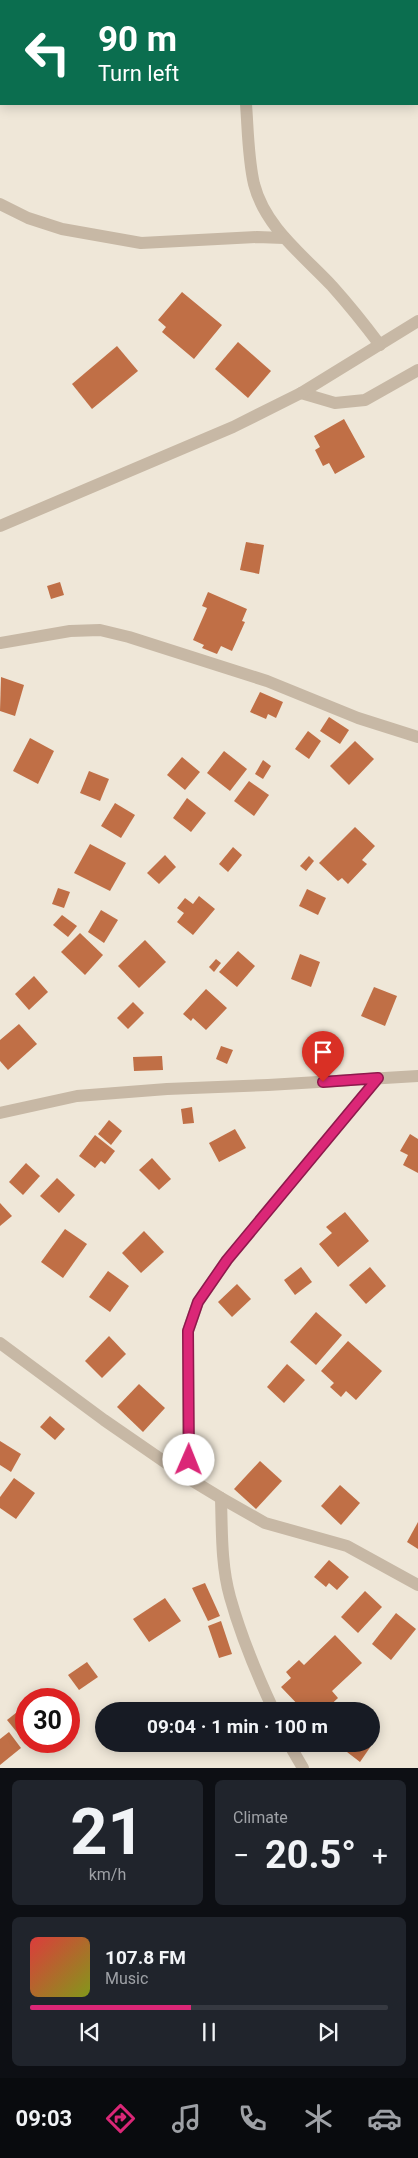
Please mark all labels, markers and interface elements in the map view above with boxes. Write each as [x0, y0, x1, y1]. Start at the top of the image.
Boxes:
text: 90 m [98, 19, 177, 60]
icon: left [15, 20, 80, 85]
text: Turn left [98, 61, 179, 86]
pin [302, 1031, 344, 1082]
icon: arrive [309, 1038, 337, 1066]
position arrow [162, 1433, 214, 1485]
speed limit sign: 30 [15, 1688, 80, 1753]
text: 09:04 · 1 min · 100 m [147, 1715, 328, 1738]
text: 21 [70, 1794, 145, 1870]
text: Climate [233, 1808, 288, 1827]
text: 20.5° [265, 1833, 356, 1877]
text: − [233, 1839, 249, 1872]
text: + [372, 1839, 388, 1872]
text: km/h [89, 1865, 126, 1884]
text: 107.8 FM [105, 1946, 186, 1969]
text: Music [105, 1969, 148, 1988]
icon: previous [76, 2018, 104, 2046]
icon: pause [195, 2018, 223, 2046]
icon: next [314, 2018, 342, 2046]
icon: directions [103, 2101, 138, 2136]
icon: music [169, 2101, 204, 2136]
icon: phone [235, 2101, 270, 2136]
icon: climate [301, 2101, 336, 2136]
icon: car [367, 2101, 402, 2136]
text: 09:03 [16, 2106, 72, 2131]

